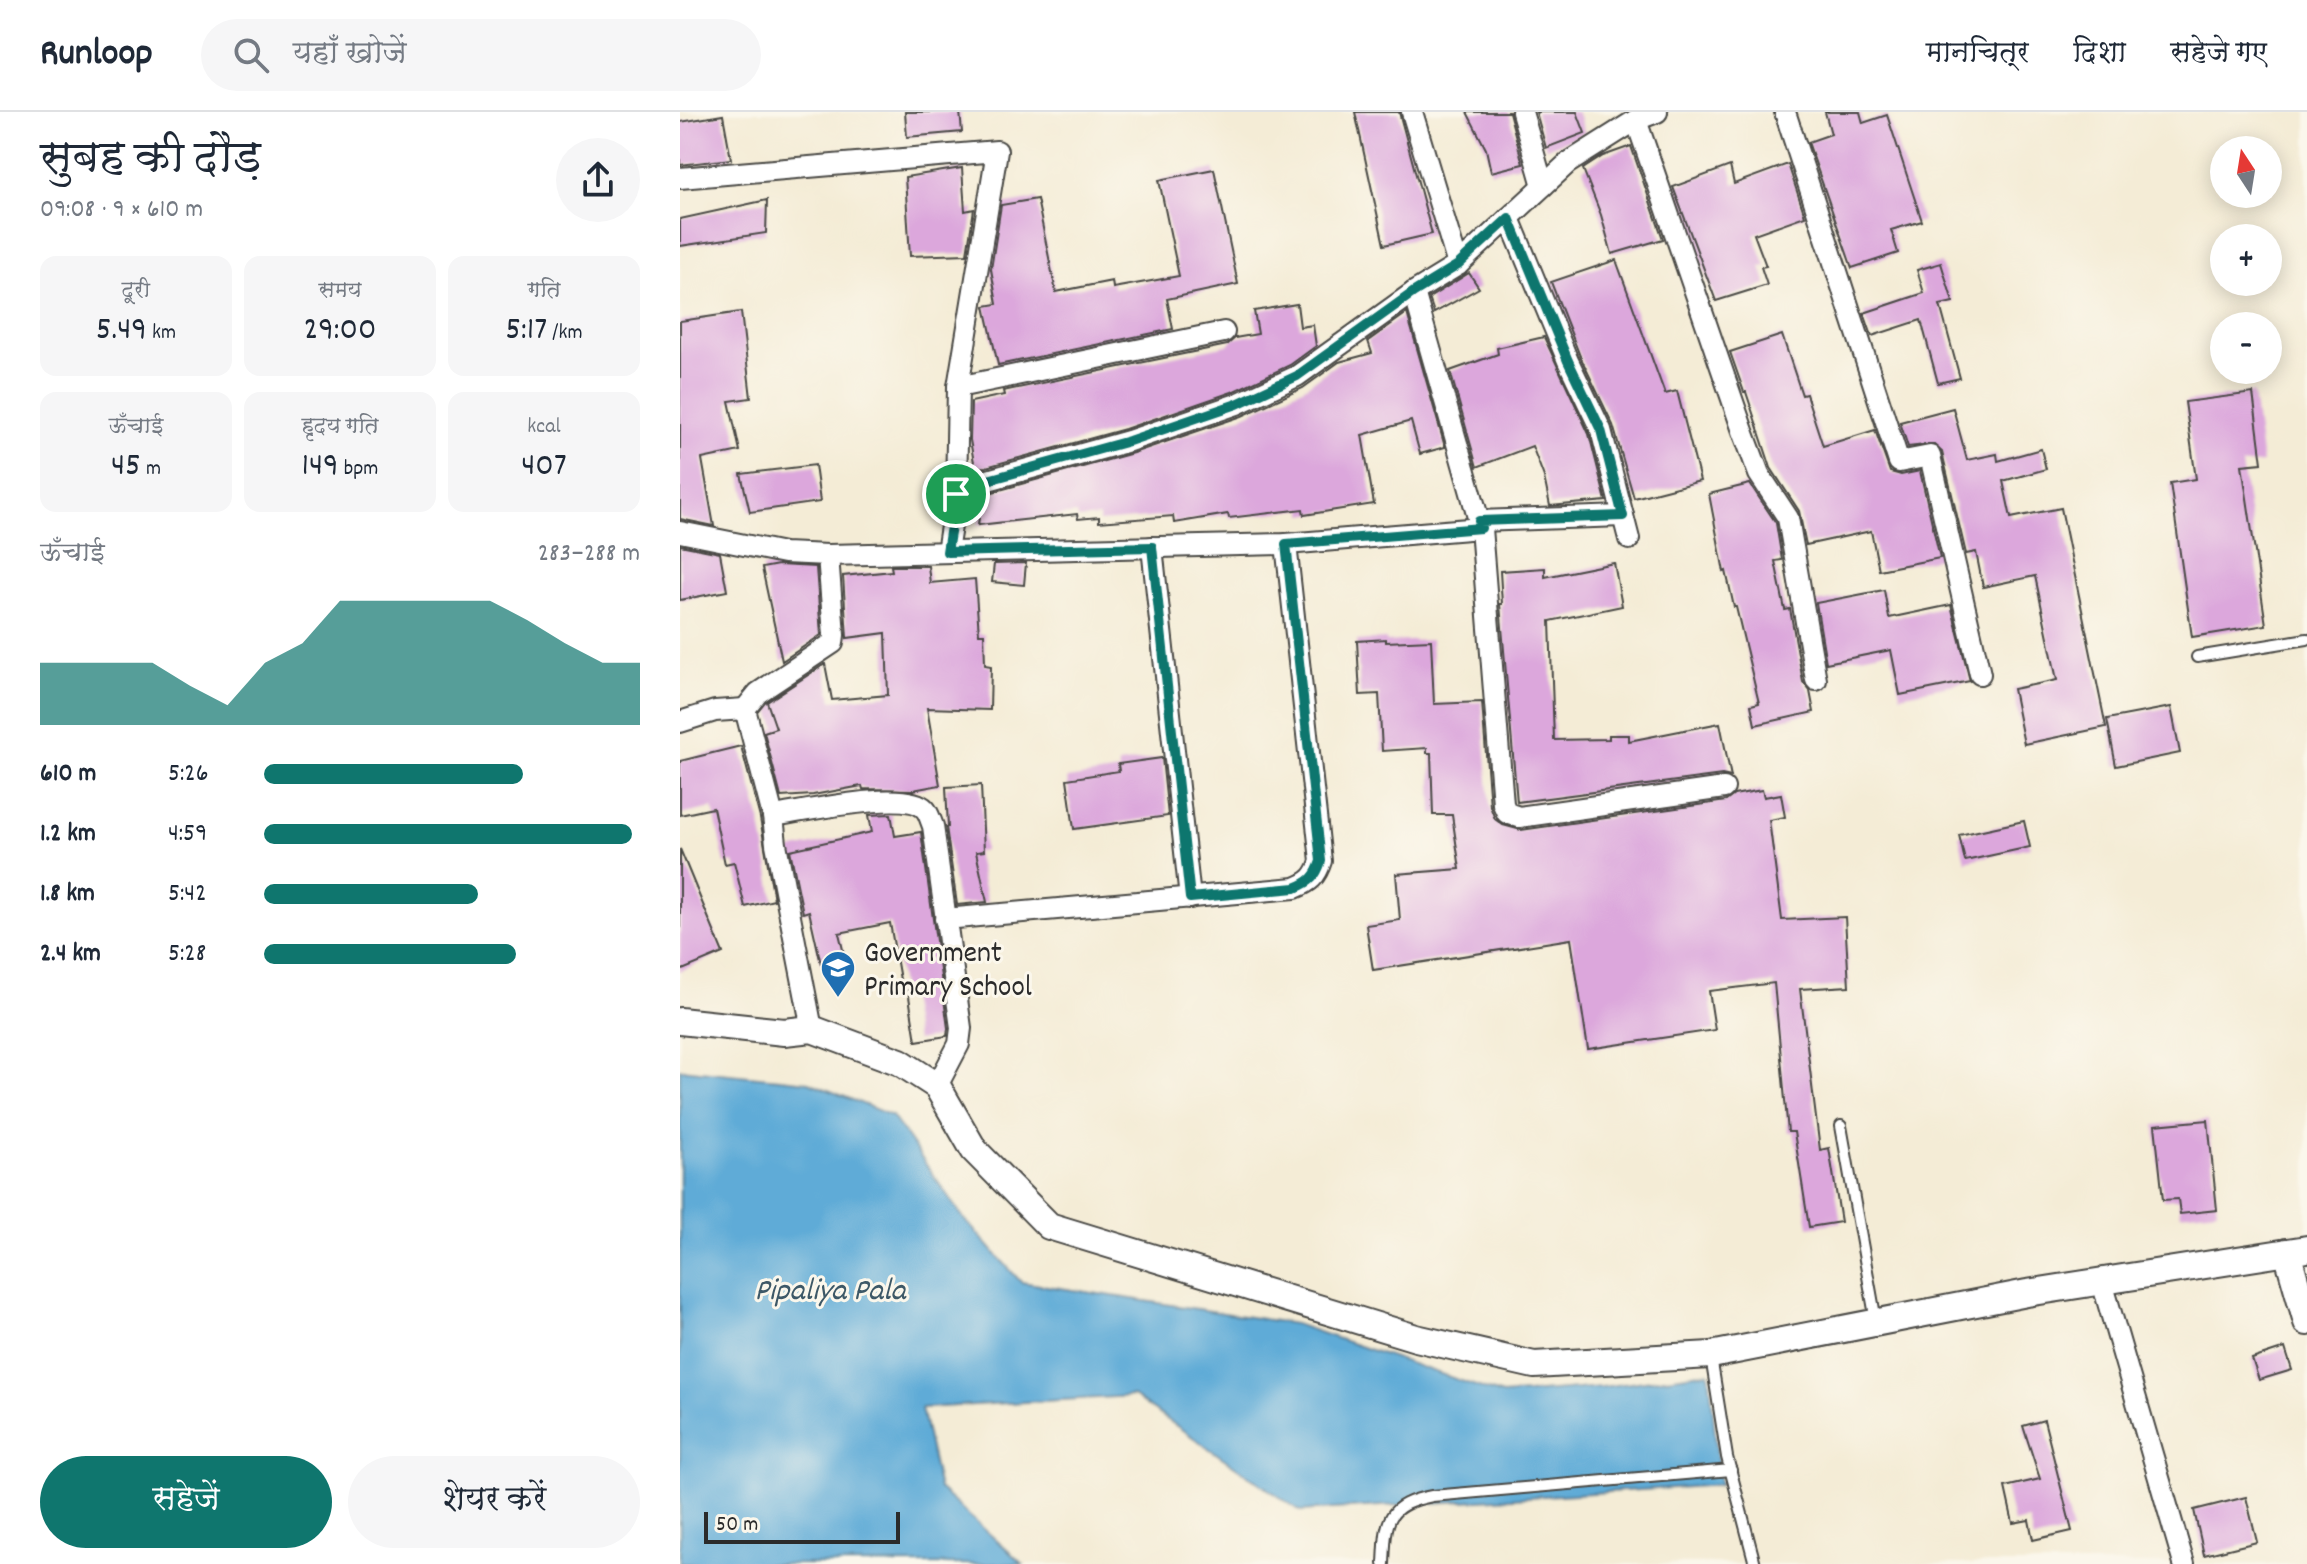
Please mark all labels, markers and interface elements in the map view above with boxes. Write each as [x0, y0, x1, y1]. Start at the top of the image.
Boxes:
search box [201, 19, 761, 91]
text: Runloop [40, 28, 153, 83]
icon: search [229, 33, 273, 77]
text: यहाँ खोजें [293, 34, 406, 77]
text: मानचित्र [1926, 35, 2029, 75]
text: दिशा [2073, 35, 2126, 75]
text: सहेजे गए [2170, 35, 2267, 75]
text: सुबह की दौड़ [40, 130, 261, 193]
north arrow [2210, 136, 2282, 208]
map controls [2210, 136, 2282, 384]
button: share [556, 138, 640, 222]
text: 09:08 · 9 × 610 m [40, 192, 203, 229]
button: + [2210, 224, 2282, 296]
text: दूरी [122, 276, 150, 307]
text: समय [318, 276, 362, 307]
text: गति [527, 276, 561, 307]
text: 5.49 [96, 307, 147, 356]
text: 29:00 [303, 307, 377, 356]
text: 5:17 [505, 307, 547, 356]
button: − [2210, 312, 2282, 384]
text: km [147, 318, 176, 349]
text: /km [547, 318, 583, 349]
text: ऊँचाई [108, 412, 164, 443]
text: हृदय गति [301, 412, 379, 443]
text: kcal [527, 412, 561, 443]
text: 45 [111, 443, 141, 492]
text: 149 [302, 443, 339, 492]
text: 407 [521, 443, 567, 492]
text: m [141, 454, 161, 485]
text: bpm [339, 454, 378, 485]
pin [922, 460, 990, 528]
icon: arrive [934, 472, 978, 516]
text: ऊँचाई [40, 536, 105, 573]
text: 283–288 m [538, 536, 640, 573]
text: 610 m [40, 756, 96, 793]
text: 5:26 [168, 756, 208, 793]
text: 1.2 km [40, 816, 96, 853]
text: 4:59 [168, 816, 207, 853]
text: 1.8 km [40, 876, 95, 913]
text: 5:42 [168, 876, 207, 913]
place label: Government Primary School [864, 934, 1032, 1011]
text: 2.4 km [40, 936, 101, 973]
text: 5:28 [168, 936, 206, 973]
school or university icon: Government Primary School [819, 949, 857, 999]
water label: Pipaliya Pala [754, 1270, 908, 1316]
button: सहेजें [40, 1456, 332, 1548]
button: शेयर करें [348, 1456, 640, 1548]
scale bar [704, 1508, 900, 1544]
text: 50 m [716, 1510, 758, 1541]

